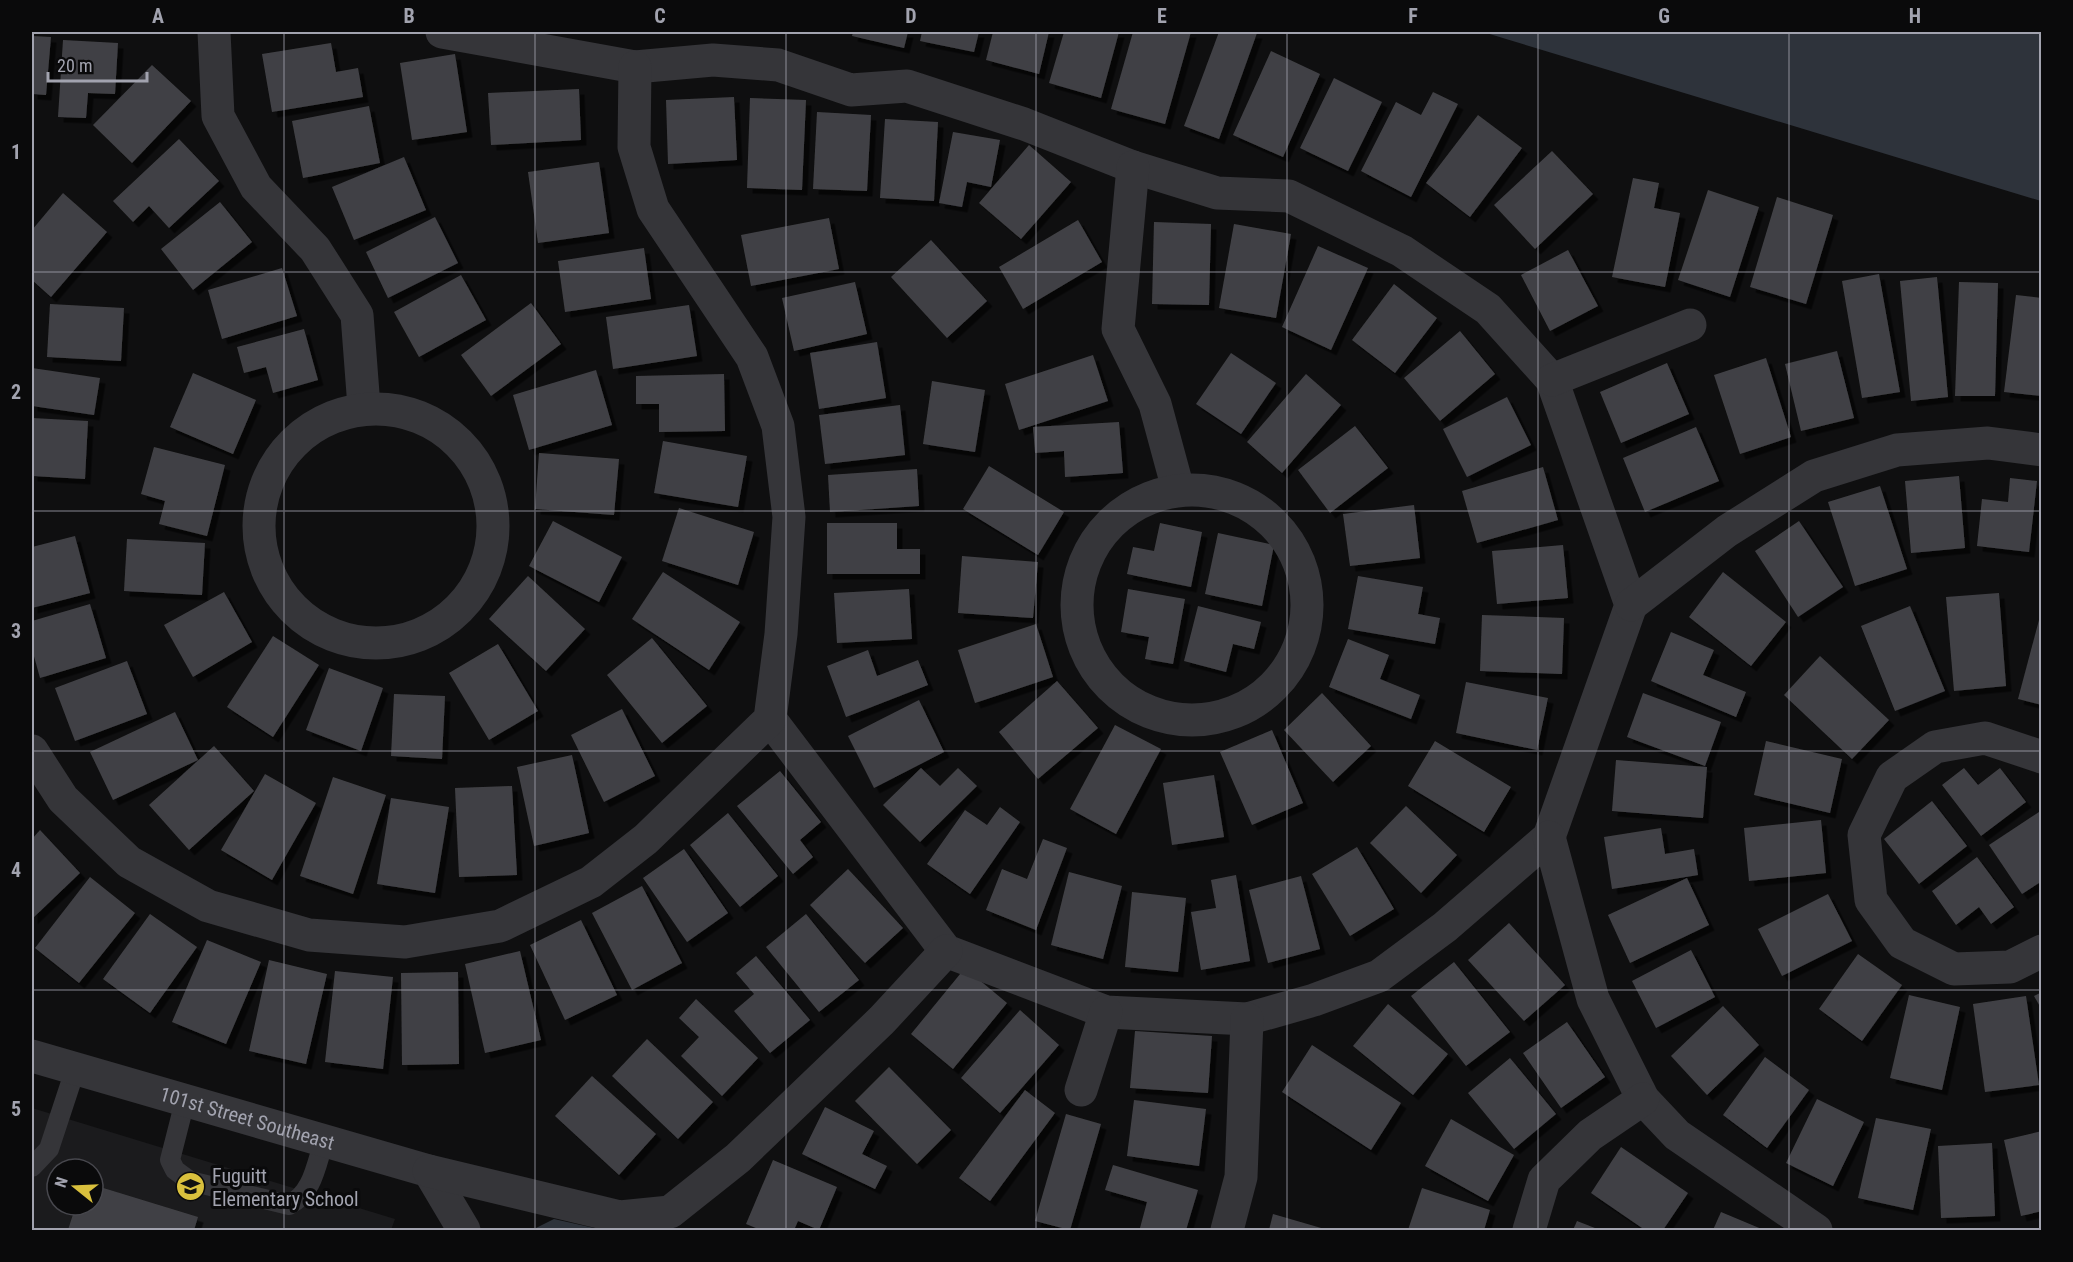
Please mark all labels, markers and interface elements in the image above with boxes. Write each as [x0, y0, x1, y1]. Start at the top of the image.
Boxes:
text: A [152, 4, 164, 28]
text: B [403, 4, 415, 28]
text: C [654, 4, 666, 28]
text: D [905, 4, 917, 28]
text: E [1157, 4, 1167, 28]
text: F [1408, 4, 1418, 28]
text: G [1658, 4, 1670, 28]
text: H [1909, 4, 1921, 28]
scale bar [48, 45, 147, 83]
text: 20 m [57, 55, 92, 76]
text: 1 [11, 140, 21, 164]
text: 2 [11, 380, 21, 404]
text: 3 [11, 619, 21, 643]
text: 4 [11, 858, 21, 882]
street label: 101st Street Southeast [157, 1082, 337, 1155]
text: 5 [11, 1097, 21, 1121]
north arrow [45, 1157, 105, 1217]
place label: Fuguitt Elementary School [212, 1164, 359, 1211]
school or university icon: Fuguitt Elementary School [175, 1171, 207, 1203]
text: N [51, 1175, 72, 1190]

